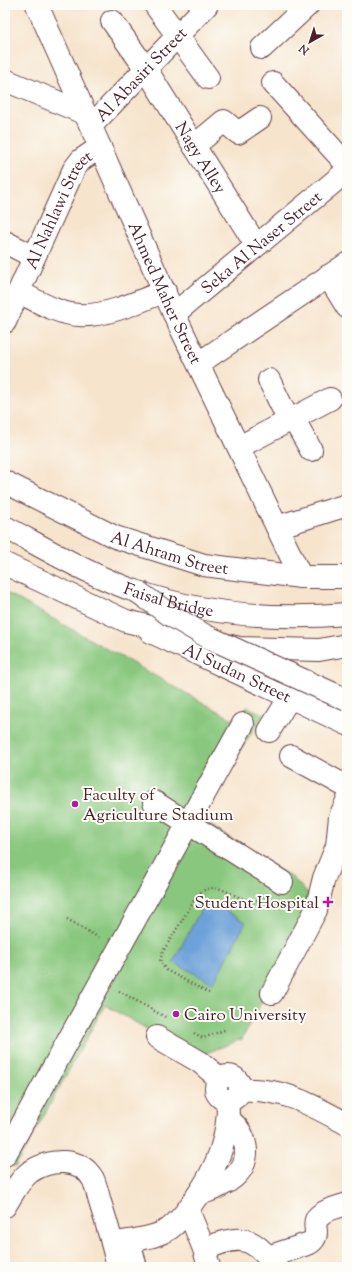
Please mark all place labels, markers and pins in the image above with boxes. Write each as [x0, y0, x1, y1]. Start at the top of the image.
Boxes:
place label: Faculty of Agriculture Stadium [83, 784, 233, 828]
marker: Faculty of Agriculture Stadium [70, 799, 80, 809]
place label: Student Hospital [195, 892, 319, 916]
marker: Student Hospital [322, 896, 334, 908]
place label: Cairo University [184, 1004, 307, 1028]
marker: Cairo University [171, 1009, 181, 1019]

